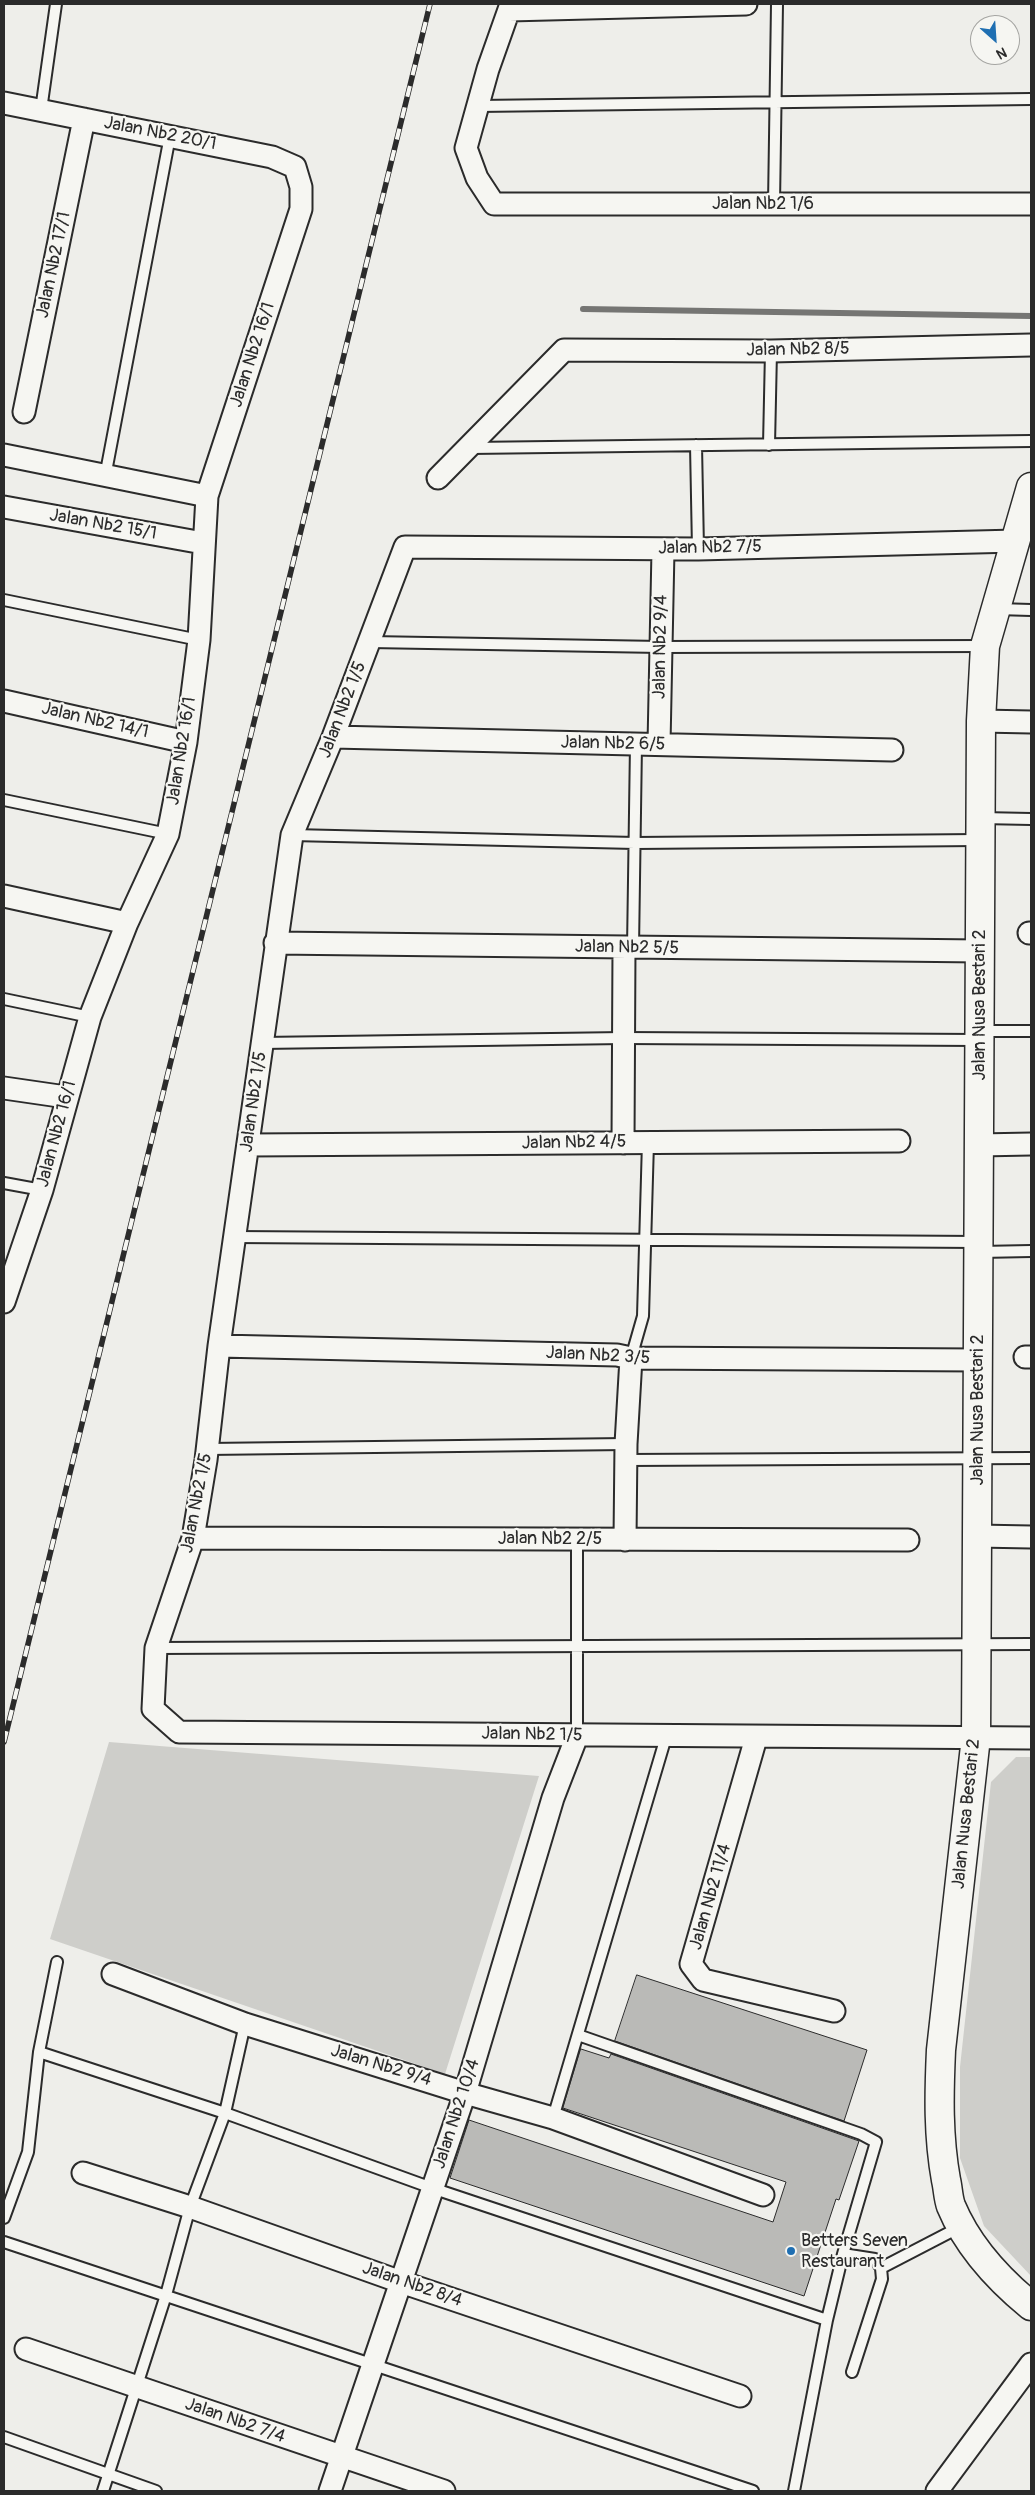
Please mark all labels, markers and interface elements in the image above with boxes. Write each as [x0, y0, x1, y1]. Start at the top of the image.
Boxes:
north arrow [970, 15, 1020, 65]
text: N [993, 43, 1009, 63]
street label: Jalan Nb2 20/1 [102, 113, 218, 155]
street label: Jalan Nb2 1/6 [712, 193, 814, 215]
street label: Jalan Nb2 17/1 [32, 210, 76, 320]
street label: Jalan Nb2 16/1 [226, 300, 280, 410]
street label: Jalan Nb2 8/5 [746, 338, 850, 362]
street label: Jalan Nb2 15/1 [48, 505, 158, 545]
street label: Jalan Nb2 7/5 [658, 536, 762, 560]
street label: Jalan Nb2 9/4 [649, 595, 673, 699]
street label: Jalan Nb2 1/5 [315, 659, 371, 761]
street label: Jalan Nb2 16/1 [163, 695, 201, 807]
street label: Jalan Nb2 14/1 [39, 698, 151, 744]
street label: Jalan Nb2 6/5 [560, 732, 666, 756]
street label: Jalan Nusa Bestari 2 [969, 929, 991, 1081]
street label: Jalan Nb2 5/5 [575, 936, 679, 960]
street label: Jalan Nb2 1/5 [236, 1050, 272, 1154]
street label: Jalan Nb2 16/1 [32, 1078, 82, 1190]
street label: Jalan Nb2 4/5 [521, 1131, 627, 1155]
street label: Jalan Nusa Bestari 2 [967, 1334, 989, 1486]
street label: Jalan Nb2 3/5 [545, 1342, 651, 1370]
street label: Jalan Nb2 1/5 [177, 1451, 217, 1555]
street label: Jalan Nb2 2/5 [498, 1528, 602, 1550]
street label: Jalan Nb2 1/5 [481, 1723, 583, 1747]
street label: Jalan Nusa Bestari 2 [948, 1738, 986, 1890]
street label: Jalan Nb2 11/4 [686, 1842, 736, 1952]
street label: Jalan Nb2 9/4 [328, 2040, 434, 2092]
street label: Jalan Nb2 10/4 [429, 2056, 485, 2172]
place label: Betters Seven Restaurant [801, 2230, 908, 2272]
marker: Betters Seven Restaurant [785, 2245, 797, 2257]
street label: Jalan Nb2 8/4 [359, 2258, 465, 2312]
street label: Jalan Nb2 7/4 [182, 2394, 288, 2448]

